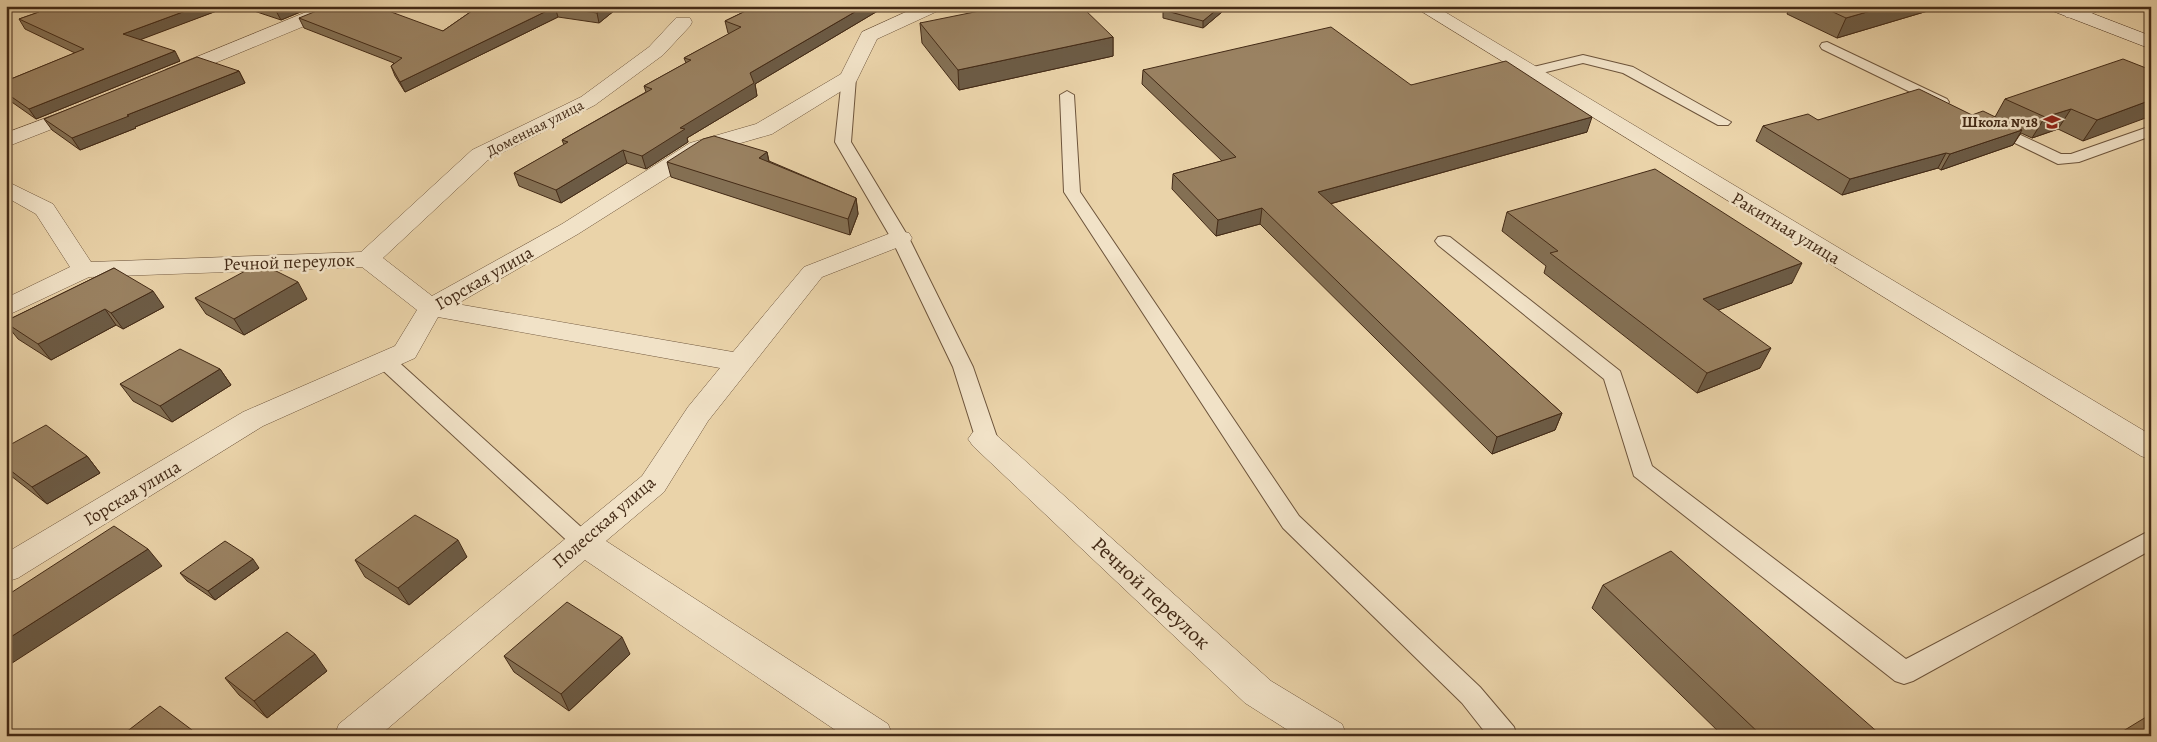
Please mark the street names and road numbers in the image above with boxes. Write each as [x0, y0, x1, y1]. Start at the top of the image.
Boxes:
street label: Доменная улица [483, 95, 587, 161]
street label: Ракитная улица [1727, 186, 1845, 270]
street label: Горская улица [431, 240, 538, 316]
street label: Речной переулок [223, 248, 355, 276]
street label: Горская улица [79, 454, 186, 531]
street label: Полесская улица [547, 470, 661, 574]
street label: Речной переулок [1085, 531, 1217, 656]

